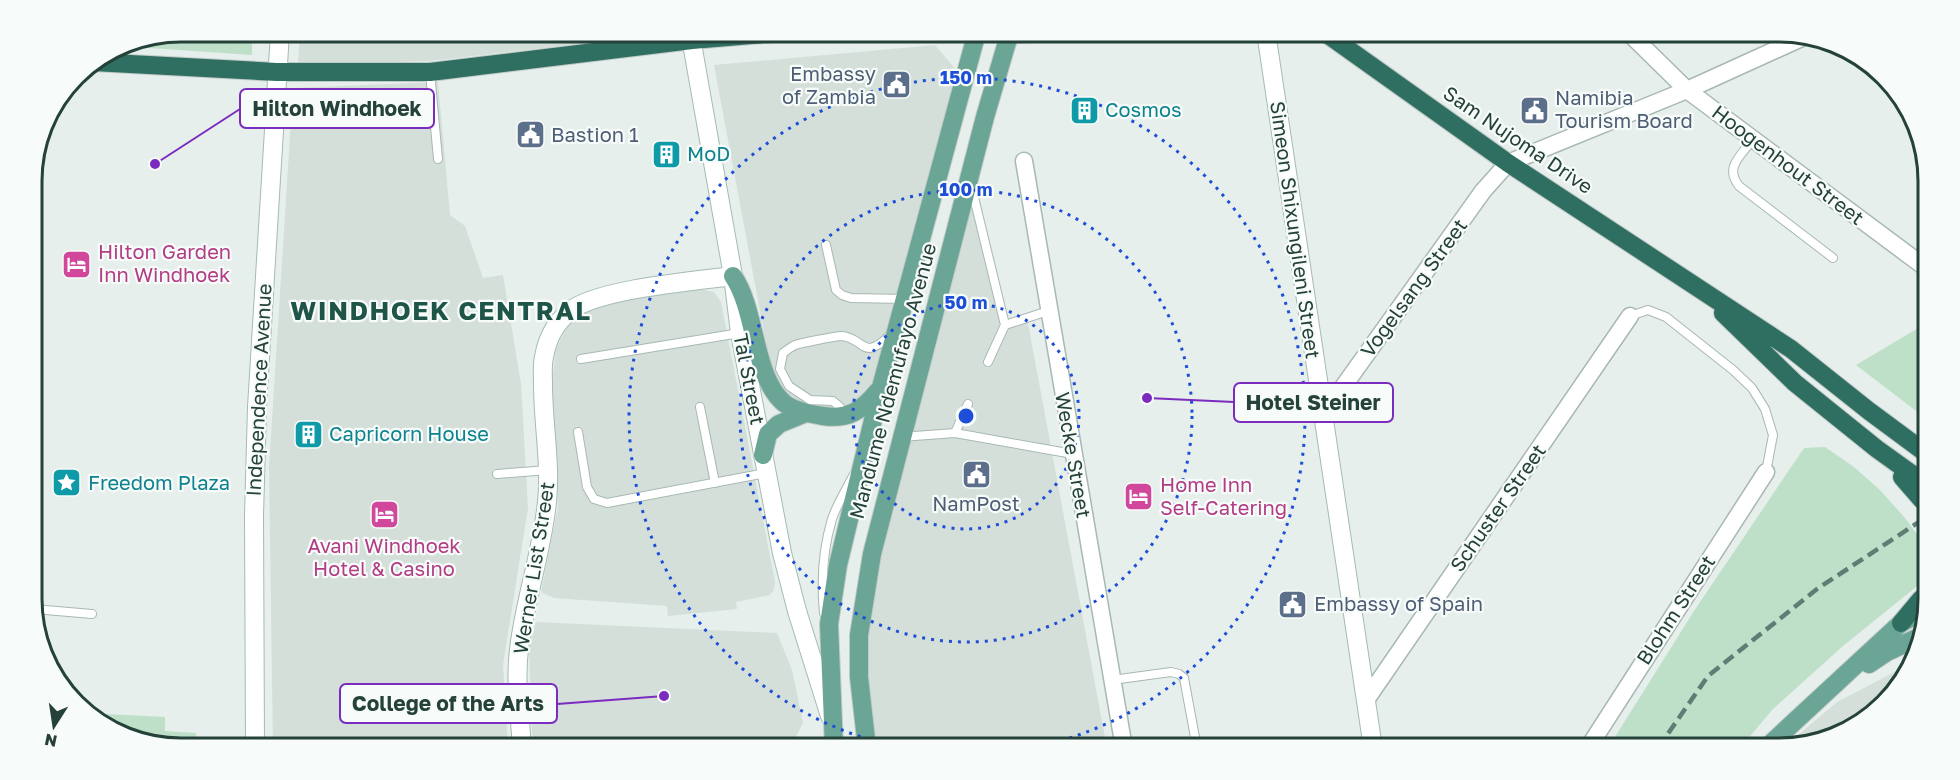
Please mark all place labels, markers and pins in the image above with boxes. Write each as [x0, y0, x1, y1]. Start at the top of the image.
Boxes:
place label: Embassy of Zambia [782, 61, 876, 108]
public building icon: Embassy of Zambia [881, 69, 913, 101]
place label: Namibia Tourism Board [1555, 85, 1693, 132]
callout: Hilton Windhoek [240, 89, 434, 128]
building icon: Cosmos [1068, 94, 1100, 126]
public building icon: Namibia Tourism Board [1518, 94, 1550, 126]
place label: Cosmos [1105, 97, 1182, 121]
public building icon: Bastion 1 [514, 119, 546, 151]
place label: Bastion 1 [551, 122, 639, 146]
building icon: MoD [650, 138, 682, 170]
place label: MoD [687, 141, 730, 165]
place label: Hilton Garden Inn Windhoek [98, 239, 231, 286]
hotel icon: Hilton Garden Inn Windhoek [61, 248, 93, 280]
callout: Hotel Steiner [1234, 383, 1393, 422]
centre of rings [956, 406, 976, 426]
building icon: Capricorn House [292, 418, 324, 450]
place label: Capricorn House [329, 421, 489, 445]
public building icon: NamPost [960, 458, 992, 490]
place icon: Freedom Plaza [51, 467, 83, 499]
place label: Freedom Plaza [88, 470, 230, 494]
place label: Home Inn Self-Catering [1160, 472, 1287, 519]
hotel icon: Home Inn Self-Catering [1123, 481, 1155, 513]
place label: NamPost [932, 491, 1020, 515]
hotel icon: Avani Windhoek Hotel & Casino [368, 499, 400, 531]
place label: Avani Windhoek Hotel & Casino [307, 533, 461, 580]
public building icon: Embassy of Spain [1277, 588, 1309, 620]
place label: Embassy of Spain [1314, 591, 1483, 615]
callout: College of the Arts [340, 684, 557, 723]

